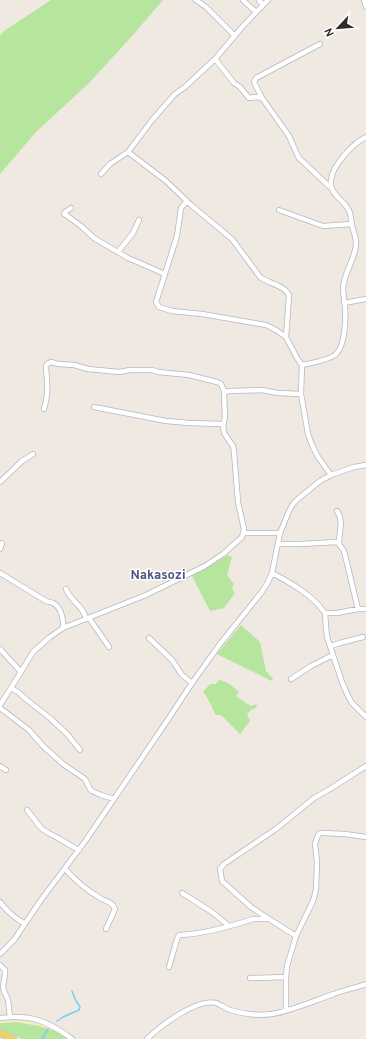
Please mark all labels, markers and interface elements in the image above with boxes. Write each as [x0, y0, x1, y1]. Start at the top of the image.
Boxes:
north arrow [318, 8, 358, 48]
text: N [322, 25, 338, 39]
district label: Nakasozi [130, 568, 186, 584]

